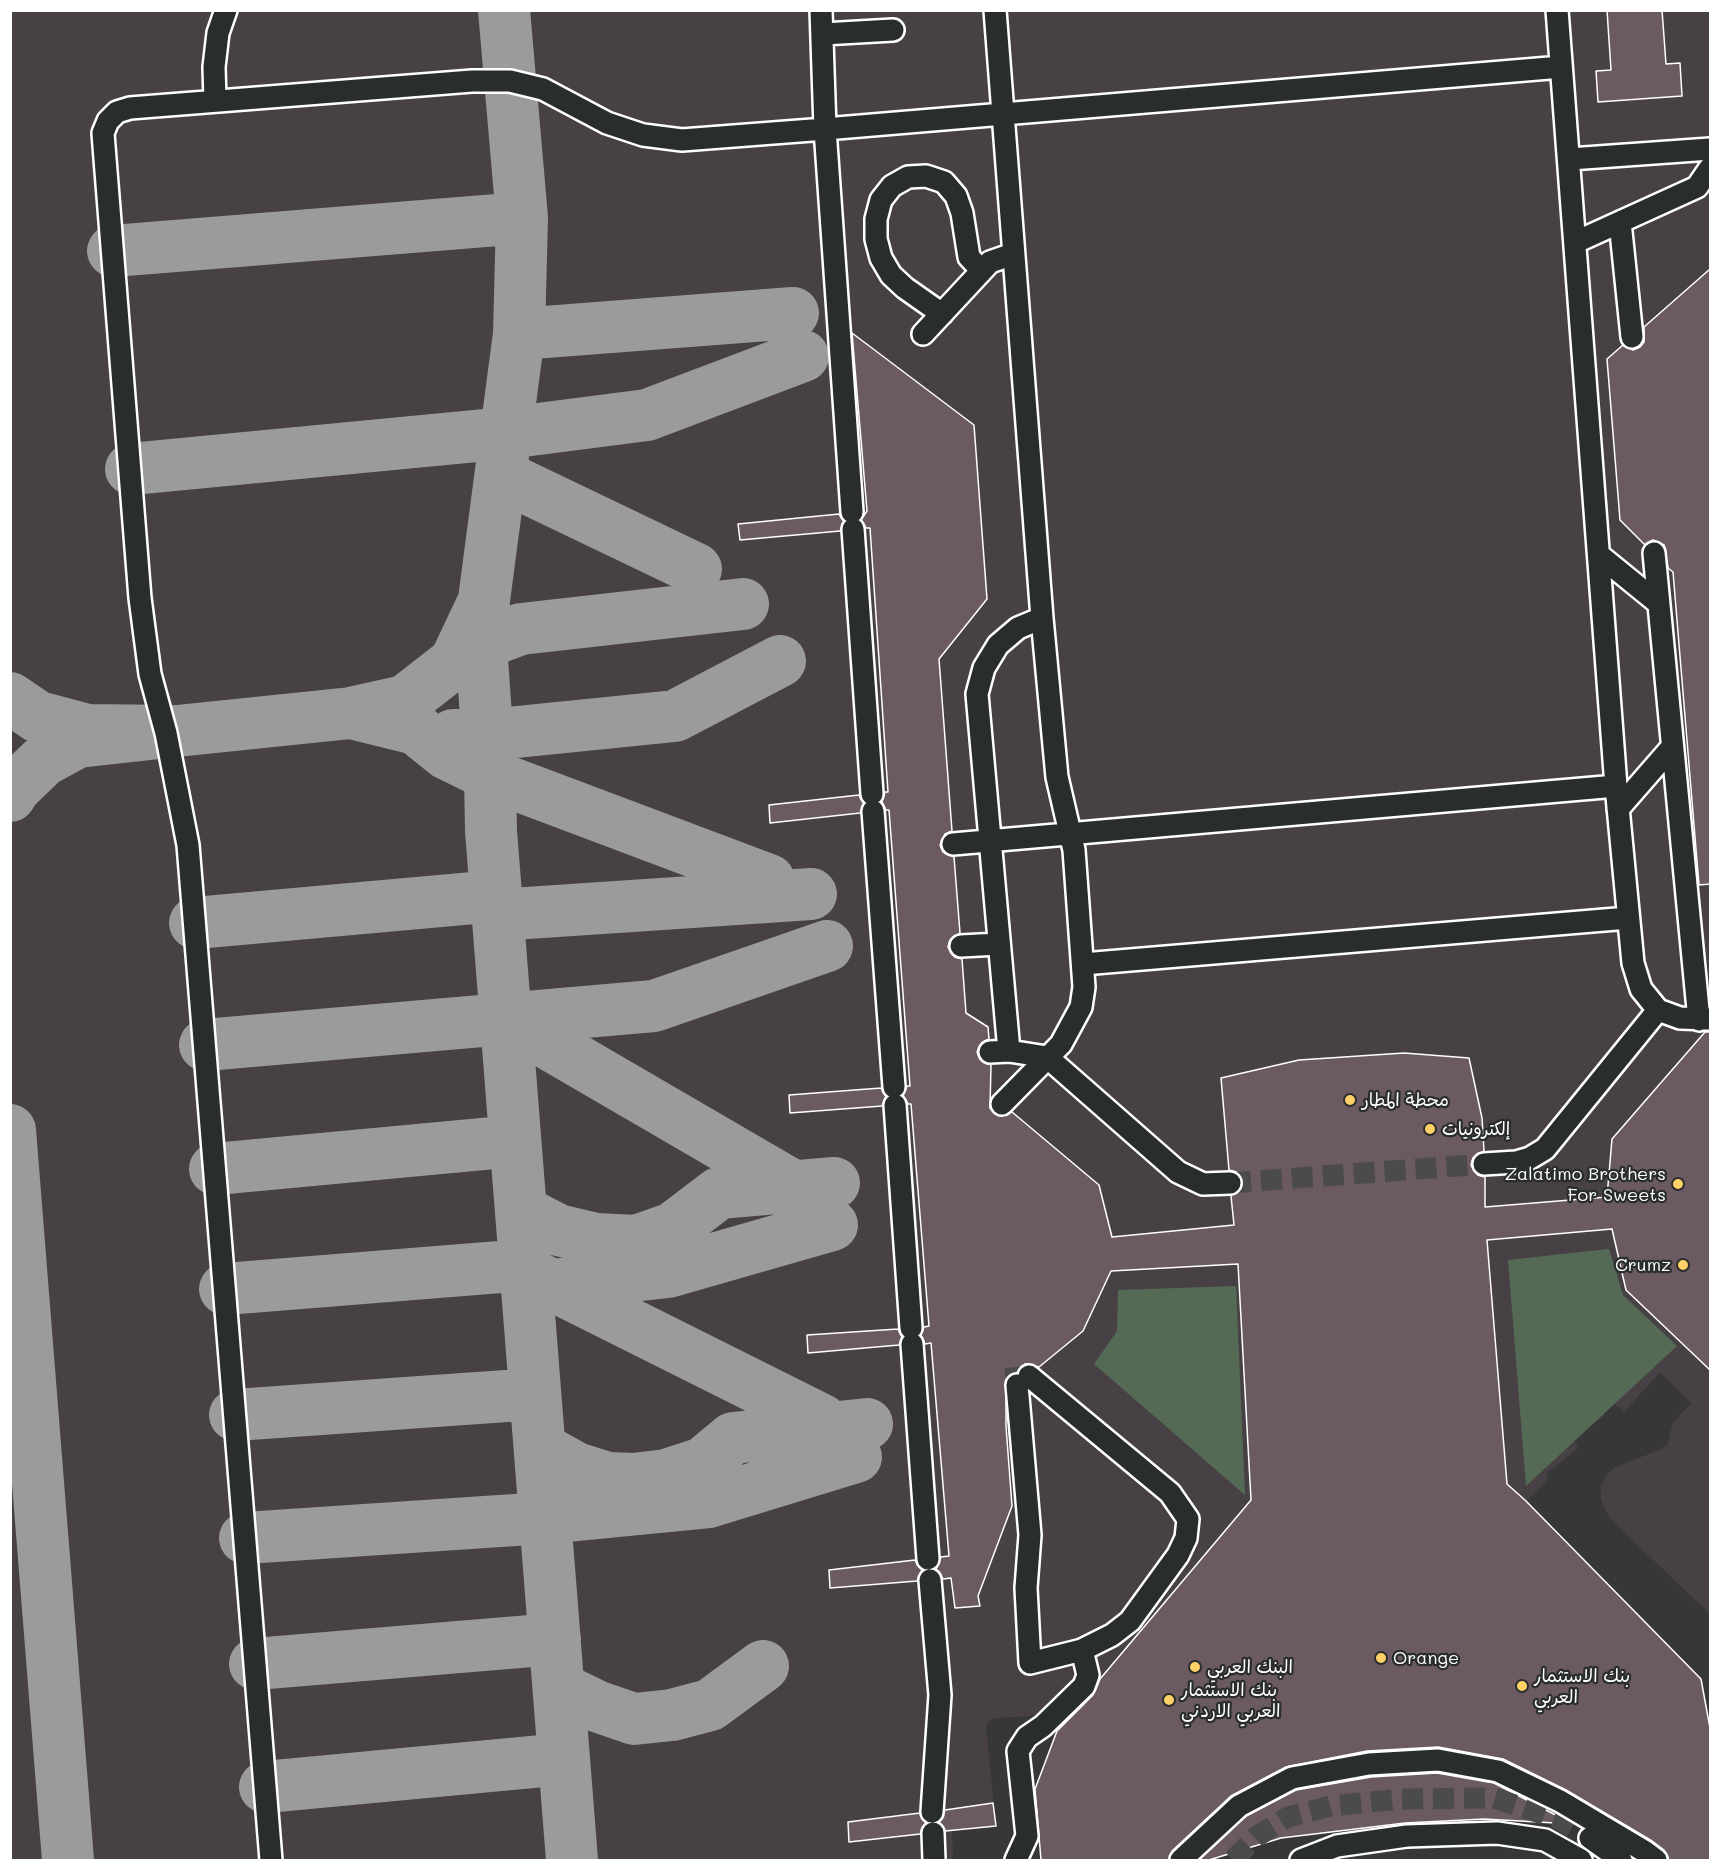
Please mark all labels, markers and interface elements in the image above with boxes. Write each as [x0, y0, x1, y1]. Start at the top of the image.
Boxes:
place label: محطة المطار [1362, 1089, 1449, 1111]
marker: محطة المطار [1343, 1093, 1357, 1107]
place label: إلكترونيات [1442, 1118, 1510, 1140]
marker: إلكترونيات [1423, 1122, 1437, 1136]
place label: Zalatimo Brothers For Sweets [1505, 1163, 1666, 1206]
marker: Zalatimo Brothers For Sweets [1671, 1177, 1685, 1191]
place label: Crumz [1615, 1254, 1671, 1276]
marker: Crumz [1676, 1258, 1690, 1272]
place label: Orange [1393, 1647, 1459, 1669]
marker: Orange [1374, 1651, 1388, 1665]
place label: البنك العربي [1207, 1656, 1293, 1678]
marker: البنك العربي [1188, 1660, 1202, 1674]
place label: بنك الاستثمار العربي [1534, 1665, 1630, 1708]
place label: بنك الاستثمار العربي الاردني [1181, 1679, 1280, 1722]
marker: بنك الاستثمار العربي [1515, 1679, 1529, 1693]
marker: بنك الاستثمار العربي الاردني [1162, 1693, 1176, 1707]

